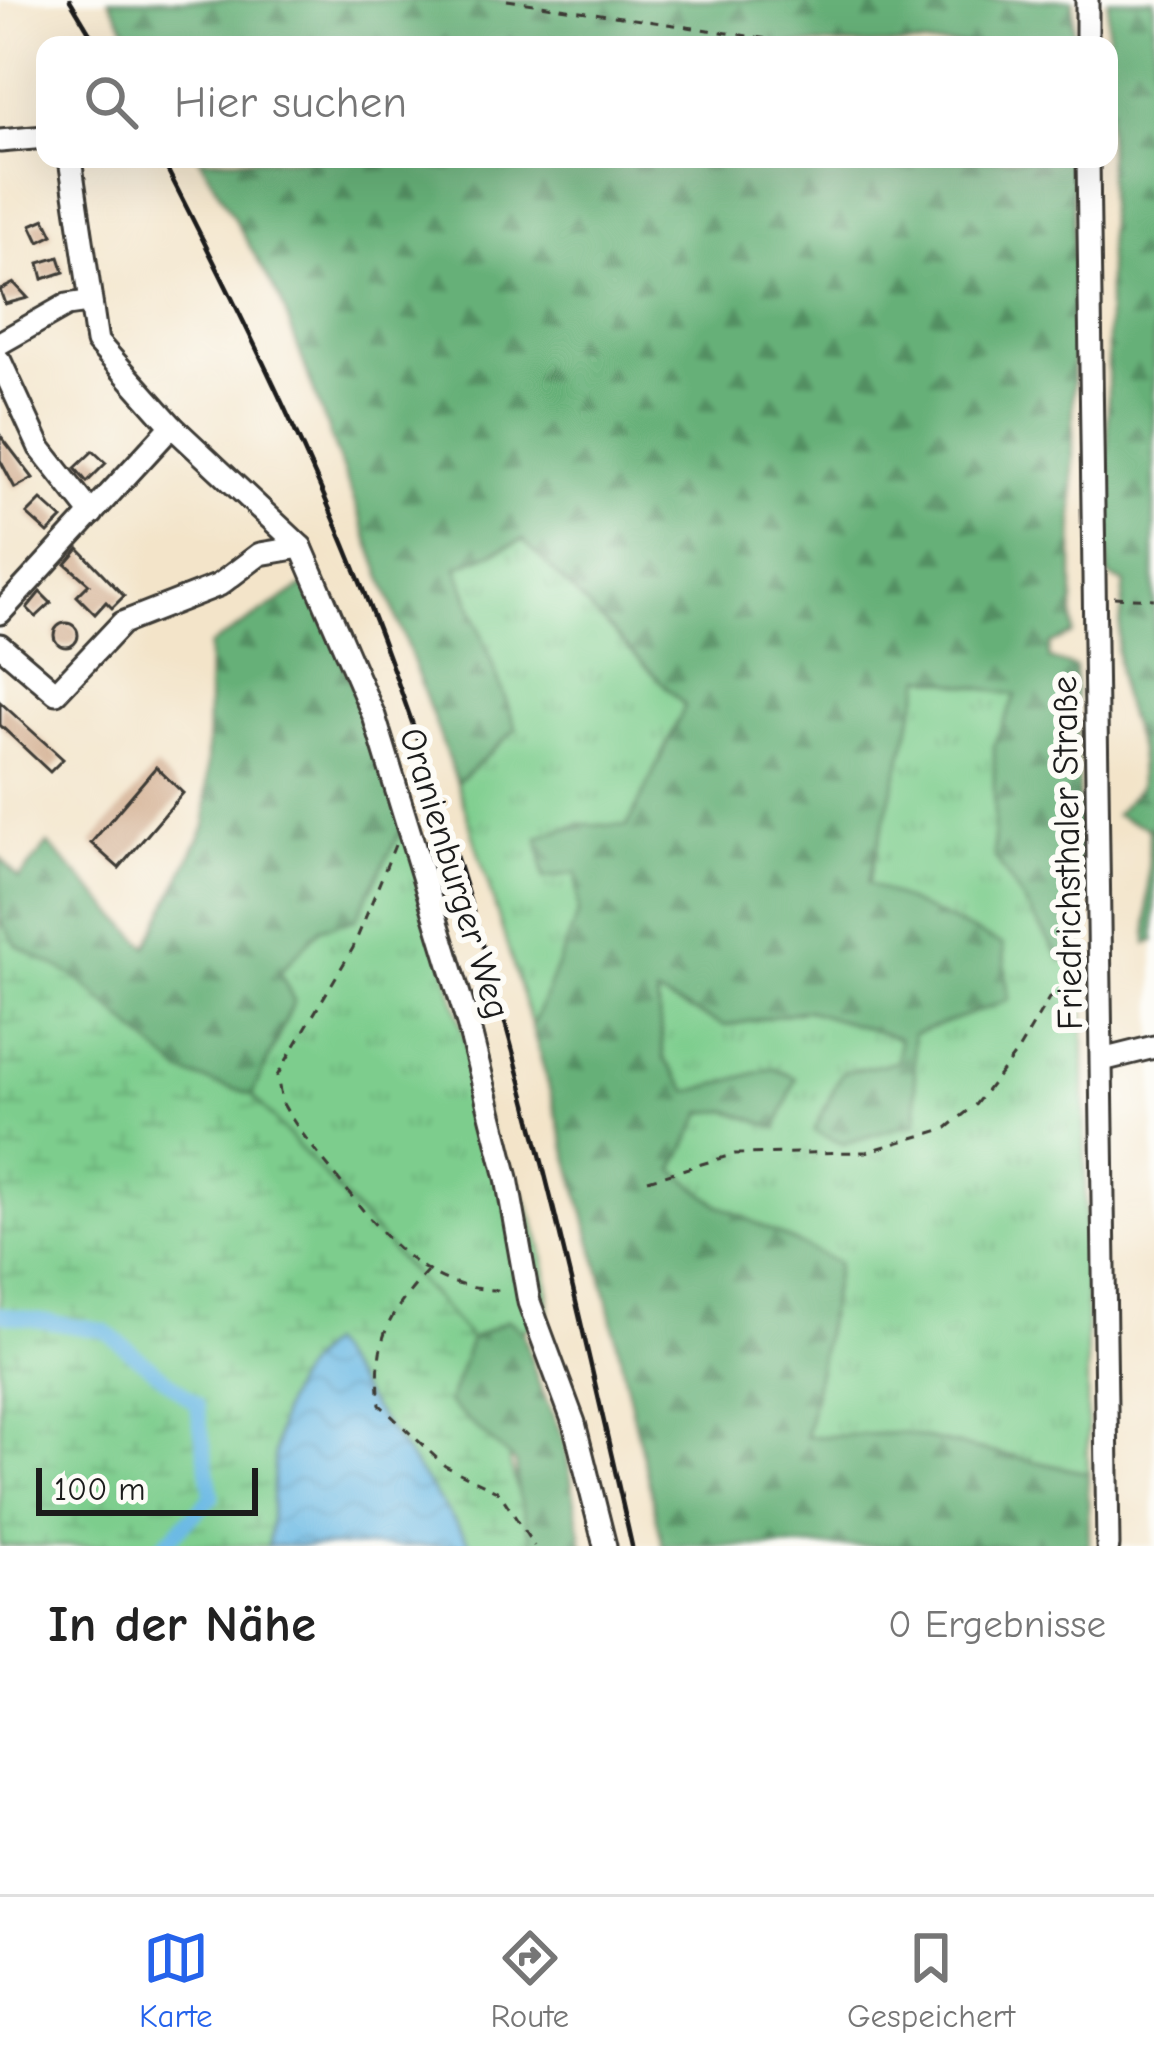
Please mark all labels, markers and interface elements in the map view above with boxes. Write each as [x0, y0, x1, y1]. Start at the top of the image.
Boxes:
search box [36, 36, 1118, 168]
icon: search [78, 69, 144, 135]
text: Hier suchen [174, 76, 407, 128]
street label: Friedrichsthaler Straße [1044, 676, 1091, 1030]
street label: Oranienburger Weg [391, 723, 518, 1024]
scale bar [36, 1462, 258, 1515]
text: 100 m [54, 1470, 146, 1508]
text: In der Nähe [48, 1595, 316, 1654]
text: 0 Ergebnisse [888, 1602, 1106, 1647]
tab: Karte [139, 1925, 213, 2035]
tab: Route [490, 1925, 569, 2035]
tab: Gespeichert [847, 1925, 1015, 2035]

